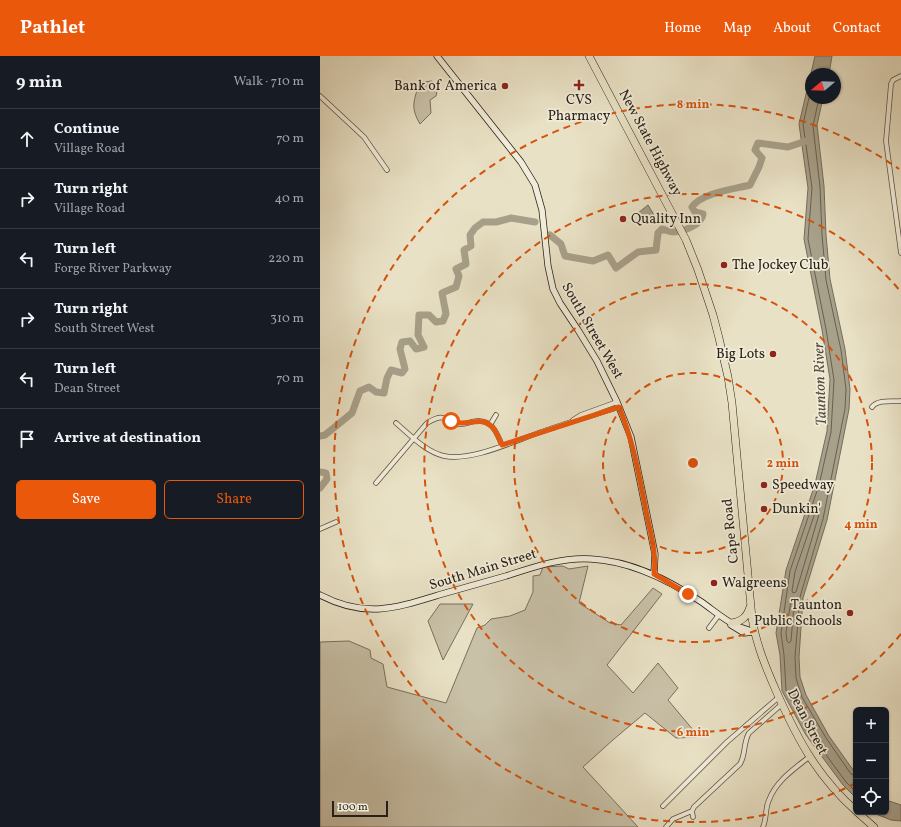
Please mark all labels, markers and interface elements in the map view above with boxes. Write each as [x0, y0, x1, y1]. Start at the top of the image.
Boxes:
text: Pathlet [20, 15, 85, 41]
text: Home [664, 19, 701, 38]
text: Map [723, 19, 751, 38]
text: About [773, 19, 811, 38]
text: Contact [833, 19, 881, 38]
north arrow [805, 68, 841, 104]
text: 9 min [16, 71, 62, 94]
text: Walk · 710 m [233, 73, 304, 91]
place label: Bank of America [394, 77, 497, 96]
marker: CVS Pharmacy [574, 80, 584, 90]
marker: Bank of America [500, 81, 510, 91]
street label: New State Highway [614, 86, 686, 200]
place label: CVS Pharmacy [548, 91, 611, 126]
text: 8 min [677, 97, 709, 113]
text: Continue [54, 119, 119, 140]
icon: ahead [16, 128, 38, 150]
text: 70 m [276, 130, 304, 148]
text: Village Road [54, 140, 125, 158]
text: Turn right [54, 179, 128, 200]
icon: right [16, 188, 38, 210]
text: 40 m [275, 190, 304, 208]
text: Village Road [54, 200, 125, 218]
place label: Quality Inn [631, 210, 701, 229]
marker: Quality Inn [618, 214, 628, 224]
text: Turn left [54, 239, 116, 260]
icon: left [16, 248, 38, 270]
text: 220 m [268, 250, 304, 268]
place label: The Jockey Club [732, 256, 829, 275]
text: Forge River Parkway [54, 260, 172, 278]
marker: The Jockey Club [719, 260, 729, 270]
street label: South Street West [557, 279, 627, 383]
text: Turn right [54, 299, 128, 320]
icon: right [16, 308, 38, 330]
text: 310 m [270, 310, 304, 328]
text: South Street West [54, 320, 155, 338]
water label: Taunton River [809, 342, 833, 426]
place label: Big Lots [716, 345, 765, 364]
marker: Big Lots [768, 349, 778, 359]
text: Turn left [54, 359, 116, 380]
icon: left [16, 368, 38, 390]
text: 70 m [276, 370, 304, 388]
text: Dean Street [54, 380, 121, 398]
route start [442, 412, 460, 430]
icon: arrive [16, 428, 38, 450]
text: Arrive at destination [54, 428, 201, 449]
centre of rings [686, 456, 700, 470]
text: 2 min [767, 456, 799, 472]
place label: Speedway [772, 476, 834, 495]
button: Save [16, 480, 156, 519]
button: Share [164, 480, 304, 519]
marker: Speedway [759, 480, 769, 490]
street label: Cape Road [718, 497, 744, 564]
place label: Dunkin' [772, 500, 821, 519]
marker: Dunkin' [759, 504, 769, 514]
text: 4 min [844, 517, 878, 533]
street label: South Main Street [427, 545, 539, 595]
place label: Walgreens [722, 574, 787, 593]
marker: Walgreens [709, 578, 719, 588]
route end [679, 585, 697, 603]
place label: Taunton Public Schools [754, 596, 842, 631]
marker: Taunton Public Schools [845, 608, 855, 618]
street label: Dean Street [782, 686, 832, 758]
map controls [853, 707, 889, 815]
button: + [853, 707, 889, 743]
text: 6 min [677, 725, 709, 741]
button: − [853, 743, 889, 779]
button: locate [853, 779, 889, 815]
scale bar [332, 799, 388, 818]
text: 100 m [338, 800, 368, 815]

